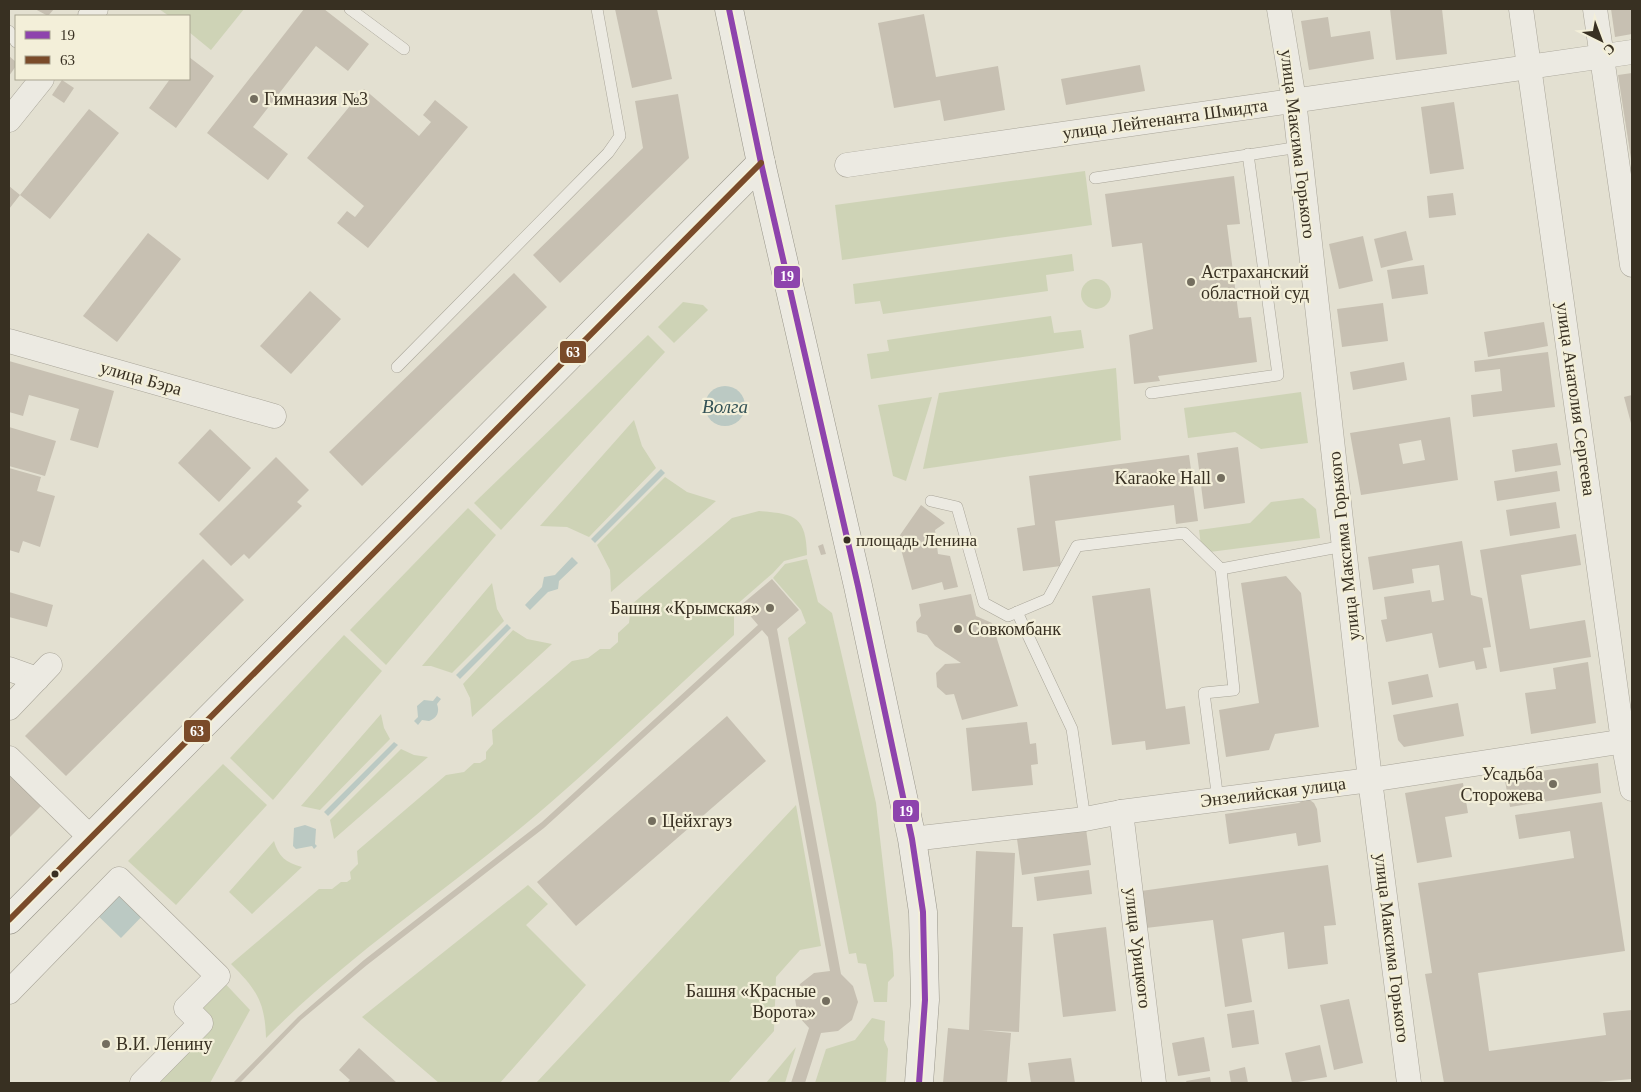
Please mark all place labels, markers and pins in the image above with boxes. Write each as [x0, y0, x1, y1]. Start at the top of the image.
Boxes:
place label: Гимназия №3 [264, 89, 368, 109]
marker: Гимназия №3 [248, 93, 260, 105]
place label: Астраханский областной суд [1201, 262, 1309, 303]
marker: Астраханский областной суд [1185, 276, 1197, 288]
place label: Karaoke Hall [1115, 468, 1211, 488]
marker: Karaoke Hall [1215, 472, 1227, 484]
place label: площадь Ленина [856, 531, 978, 550]
marker: площадь Ленина [842, 535, 852, 545]
place label: Башня «Крымская» [610, 598, 760, 618]
marker: Башня «Крымская» [764, 602, 776, 614]
place label: Совкомбанк [968, 619, 1061, 639]
marker: Совкомбанк [952, 623, 964, 635]
place label: Усадьба Сторожева [1461, 764, 1543, 805]
marker: Усадьба Сторожева [1547, 778, 1559, 790]
place label: Цейхгауз [662, 811, 732, 831]
marker: Цейхгауз [646, 815, 658, 827]
unlabelled marker [50, 869, 60, 879]
place label: Башня «Красные Ворота» [686, 981, 816, 1022]
marker: Башня «Красные Ворота» [820, 995, 832, 1007]
place label: В.И. Ленину [116, 1034, 212, 1054]
marker: В.И. Ленину [100, 1038, 112, 1050]

